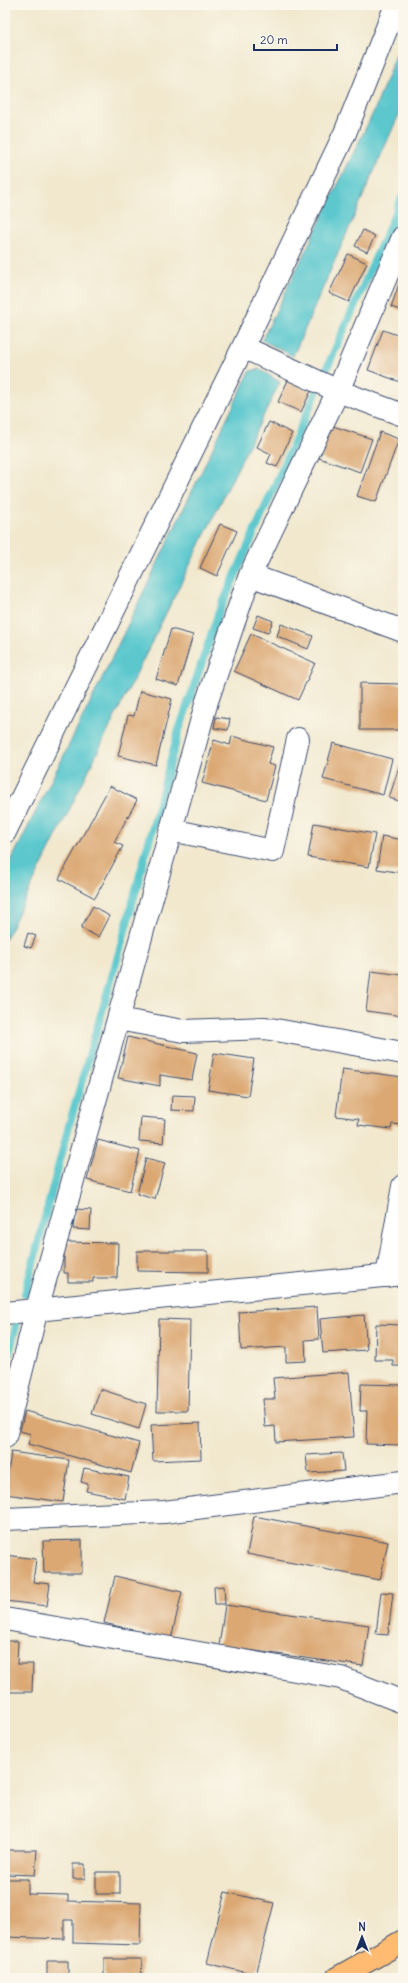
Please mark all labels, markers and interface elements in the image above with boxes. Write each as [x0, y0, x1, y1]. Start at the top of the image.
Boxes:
scale bar [254, 26, 337, 52]
text: 20 m [260, 32, 288, 47]
north arrow [342, 1917, 382, 1957]
text: N [358, 1920, 366, 1934]

